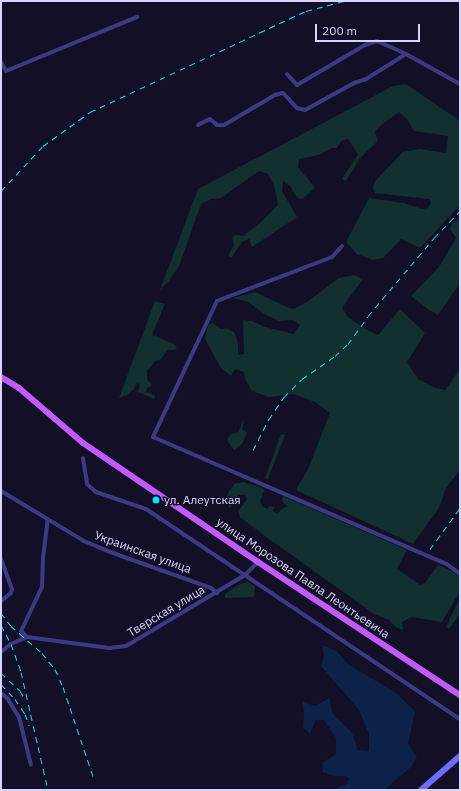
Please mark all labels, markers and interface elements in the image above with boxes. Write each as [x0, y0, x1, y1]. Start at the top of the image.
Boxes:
scale bar [317, 16, 422, 42]
text: 200 m [322, 23, 357, 38]
place label: ул. Алеутская [164, 493, 241, 507]
marker: ул. Алеутская [151, 495, 161, 505]
street label: улица Морозова Павла Леонтьевича [214, 514, 392, 642]
street label: Украинская улица [93, 528, 193, 576]
street label: Тверская улица [125, 582, 207, 640]

